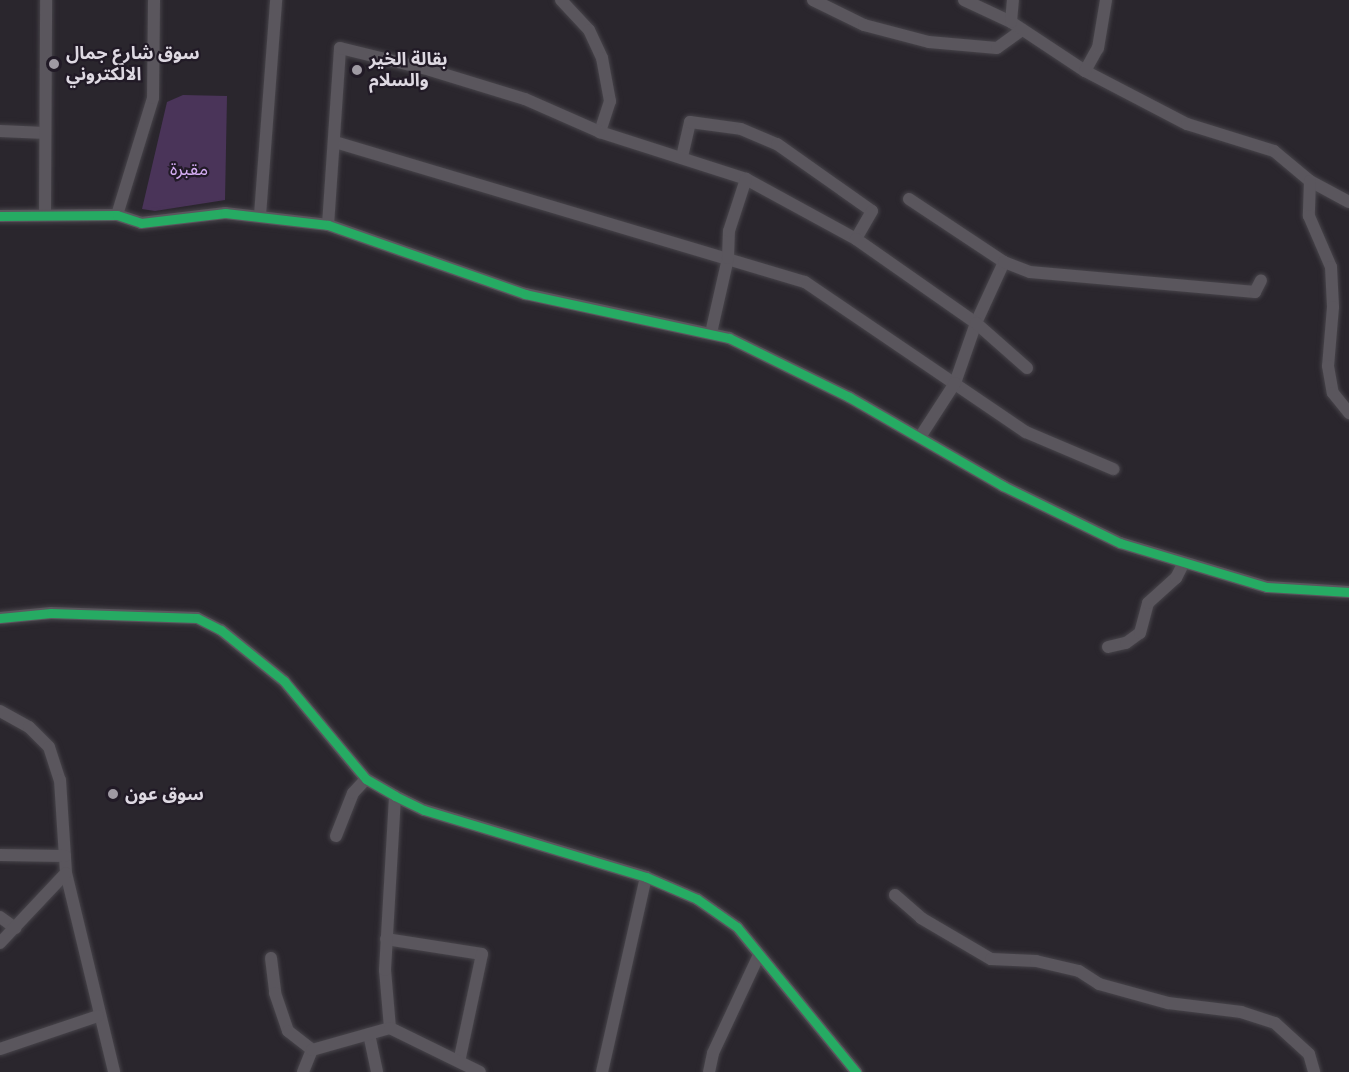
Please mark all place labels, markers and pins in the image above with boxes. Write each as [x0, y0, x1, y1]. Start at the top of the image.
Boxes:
place label: سوق شارع جمال الالكتروني [66, 43, 200, 86]
place label: بقالة الخير والسلام [369, 49, 447, 92]
marker: سوق شارع جمال الالكتروني [47, 57, 61, 71]
marker: بقالة الخير والسلام [350, 63, 364, 77]
place label: سوق عون [125, 783, 204, 805]
marker: سوق عون [106, 787, 120, 801]

